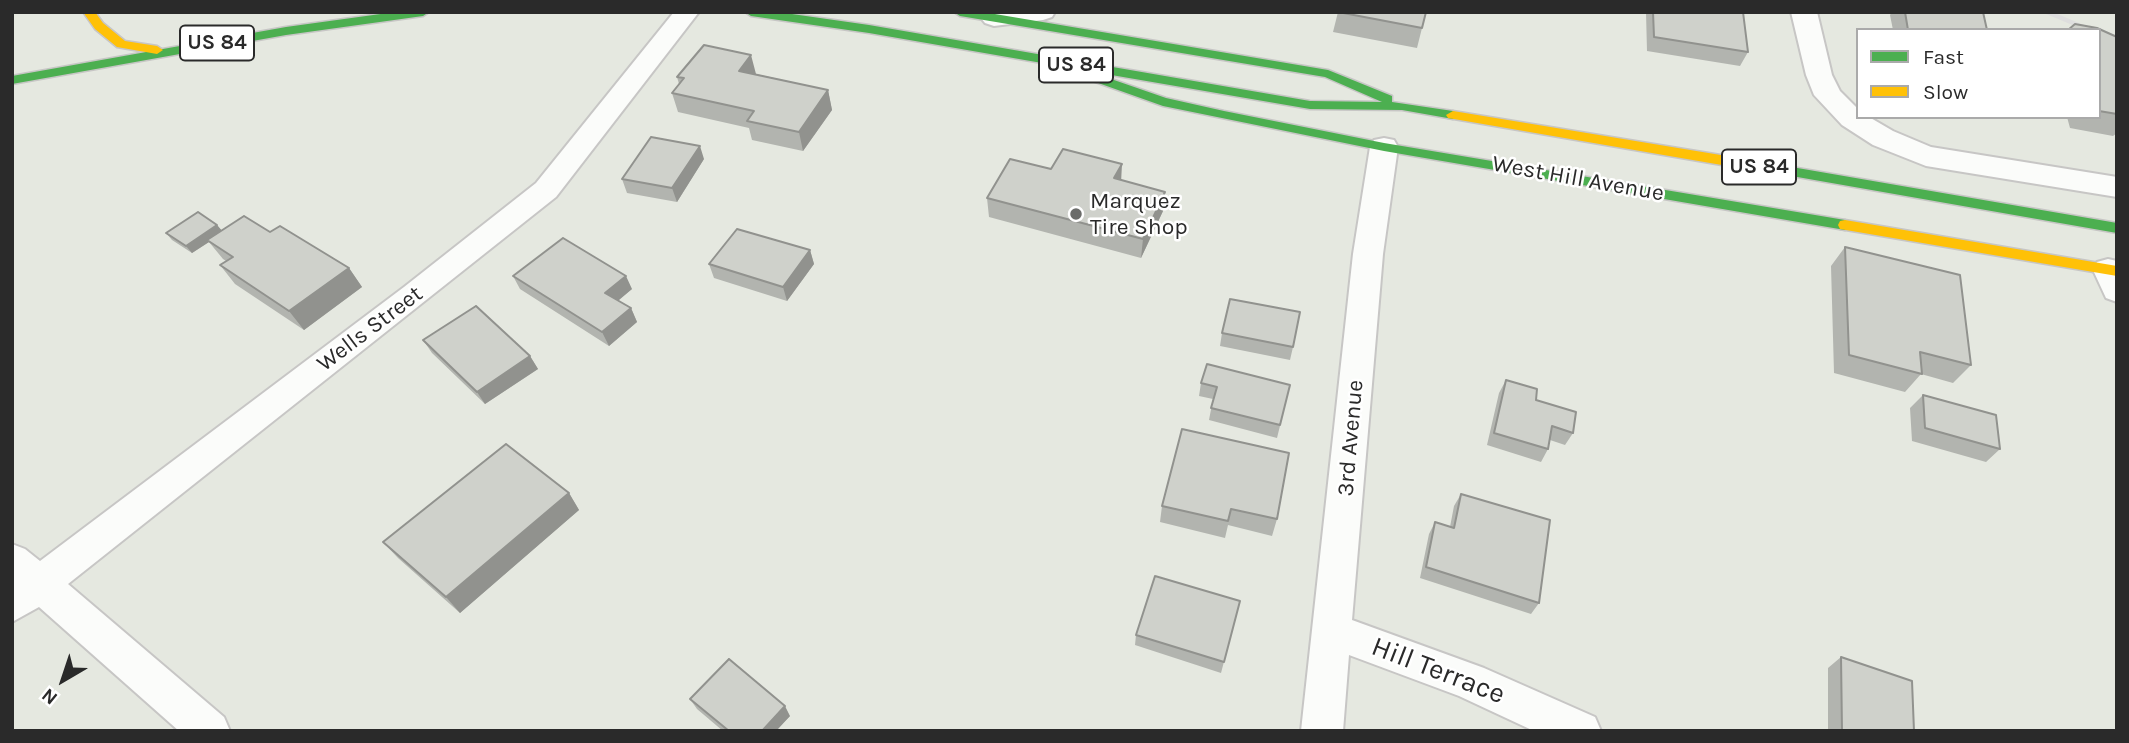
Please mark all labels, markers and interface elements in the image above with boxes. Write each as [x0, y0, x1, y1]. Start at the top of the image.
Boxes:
road number: US 84 [180, 26, 254, 60]
legend [1856, 28, 2101, 119]
text: Fast [1923, 45, 1964, 69]
road number: US 84 [1039, 48, 1113, 82]
text: Slow [1923, 80, 1968, 104]
street label: West Hill Avenue [1490, 150, 1666, 208]
road number: US 84 [1722, 150, 1796, 184]
place label: Marquez Tire Shop [1090, 187, 1188, 241]
marker: Marquez Tire Shop [1068, 206, 1084, 222]
street label: Wells Street [312, 280, 428, 378]
street label: 3rd Avenue [1332, 379, 1370, 497]
street label: Hill Terrace [1367, 630, 1509, 712]
north arrow [28, 645, 98, 715]
text: N [38, 683, 62, 709]

